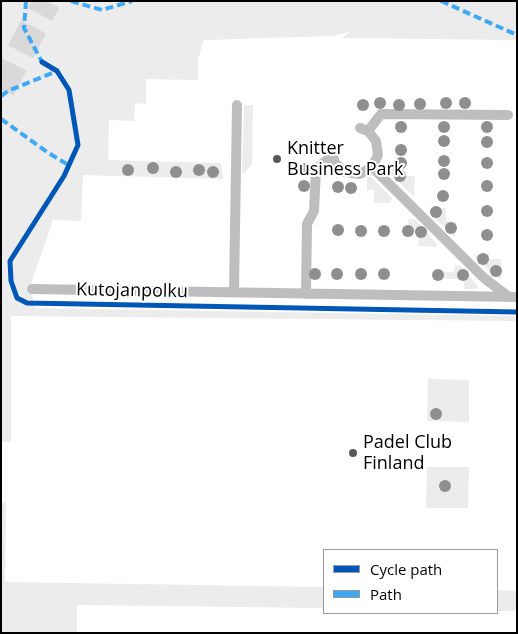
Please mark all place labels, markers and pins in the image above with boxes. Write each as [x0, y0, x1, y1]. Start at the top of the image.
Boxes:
place label: Knitter Business Park [287, 138, 403, 180]
marker: Knitter Business Park [271, 153, 283, 165]
place label: Padel Club Finland [363, 432, 452, 474]
marker: Padel Club Finland [347, 447, 359, 459]

